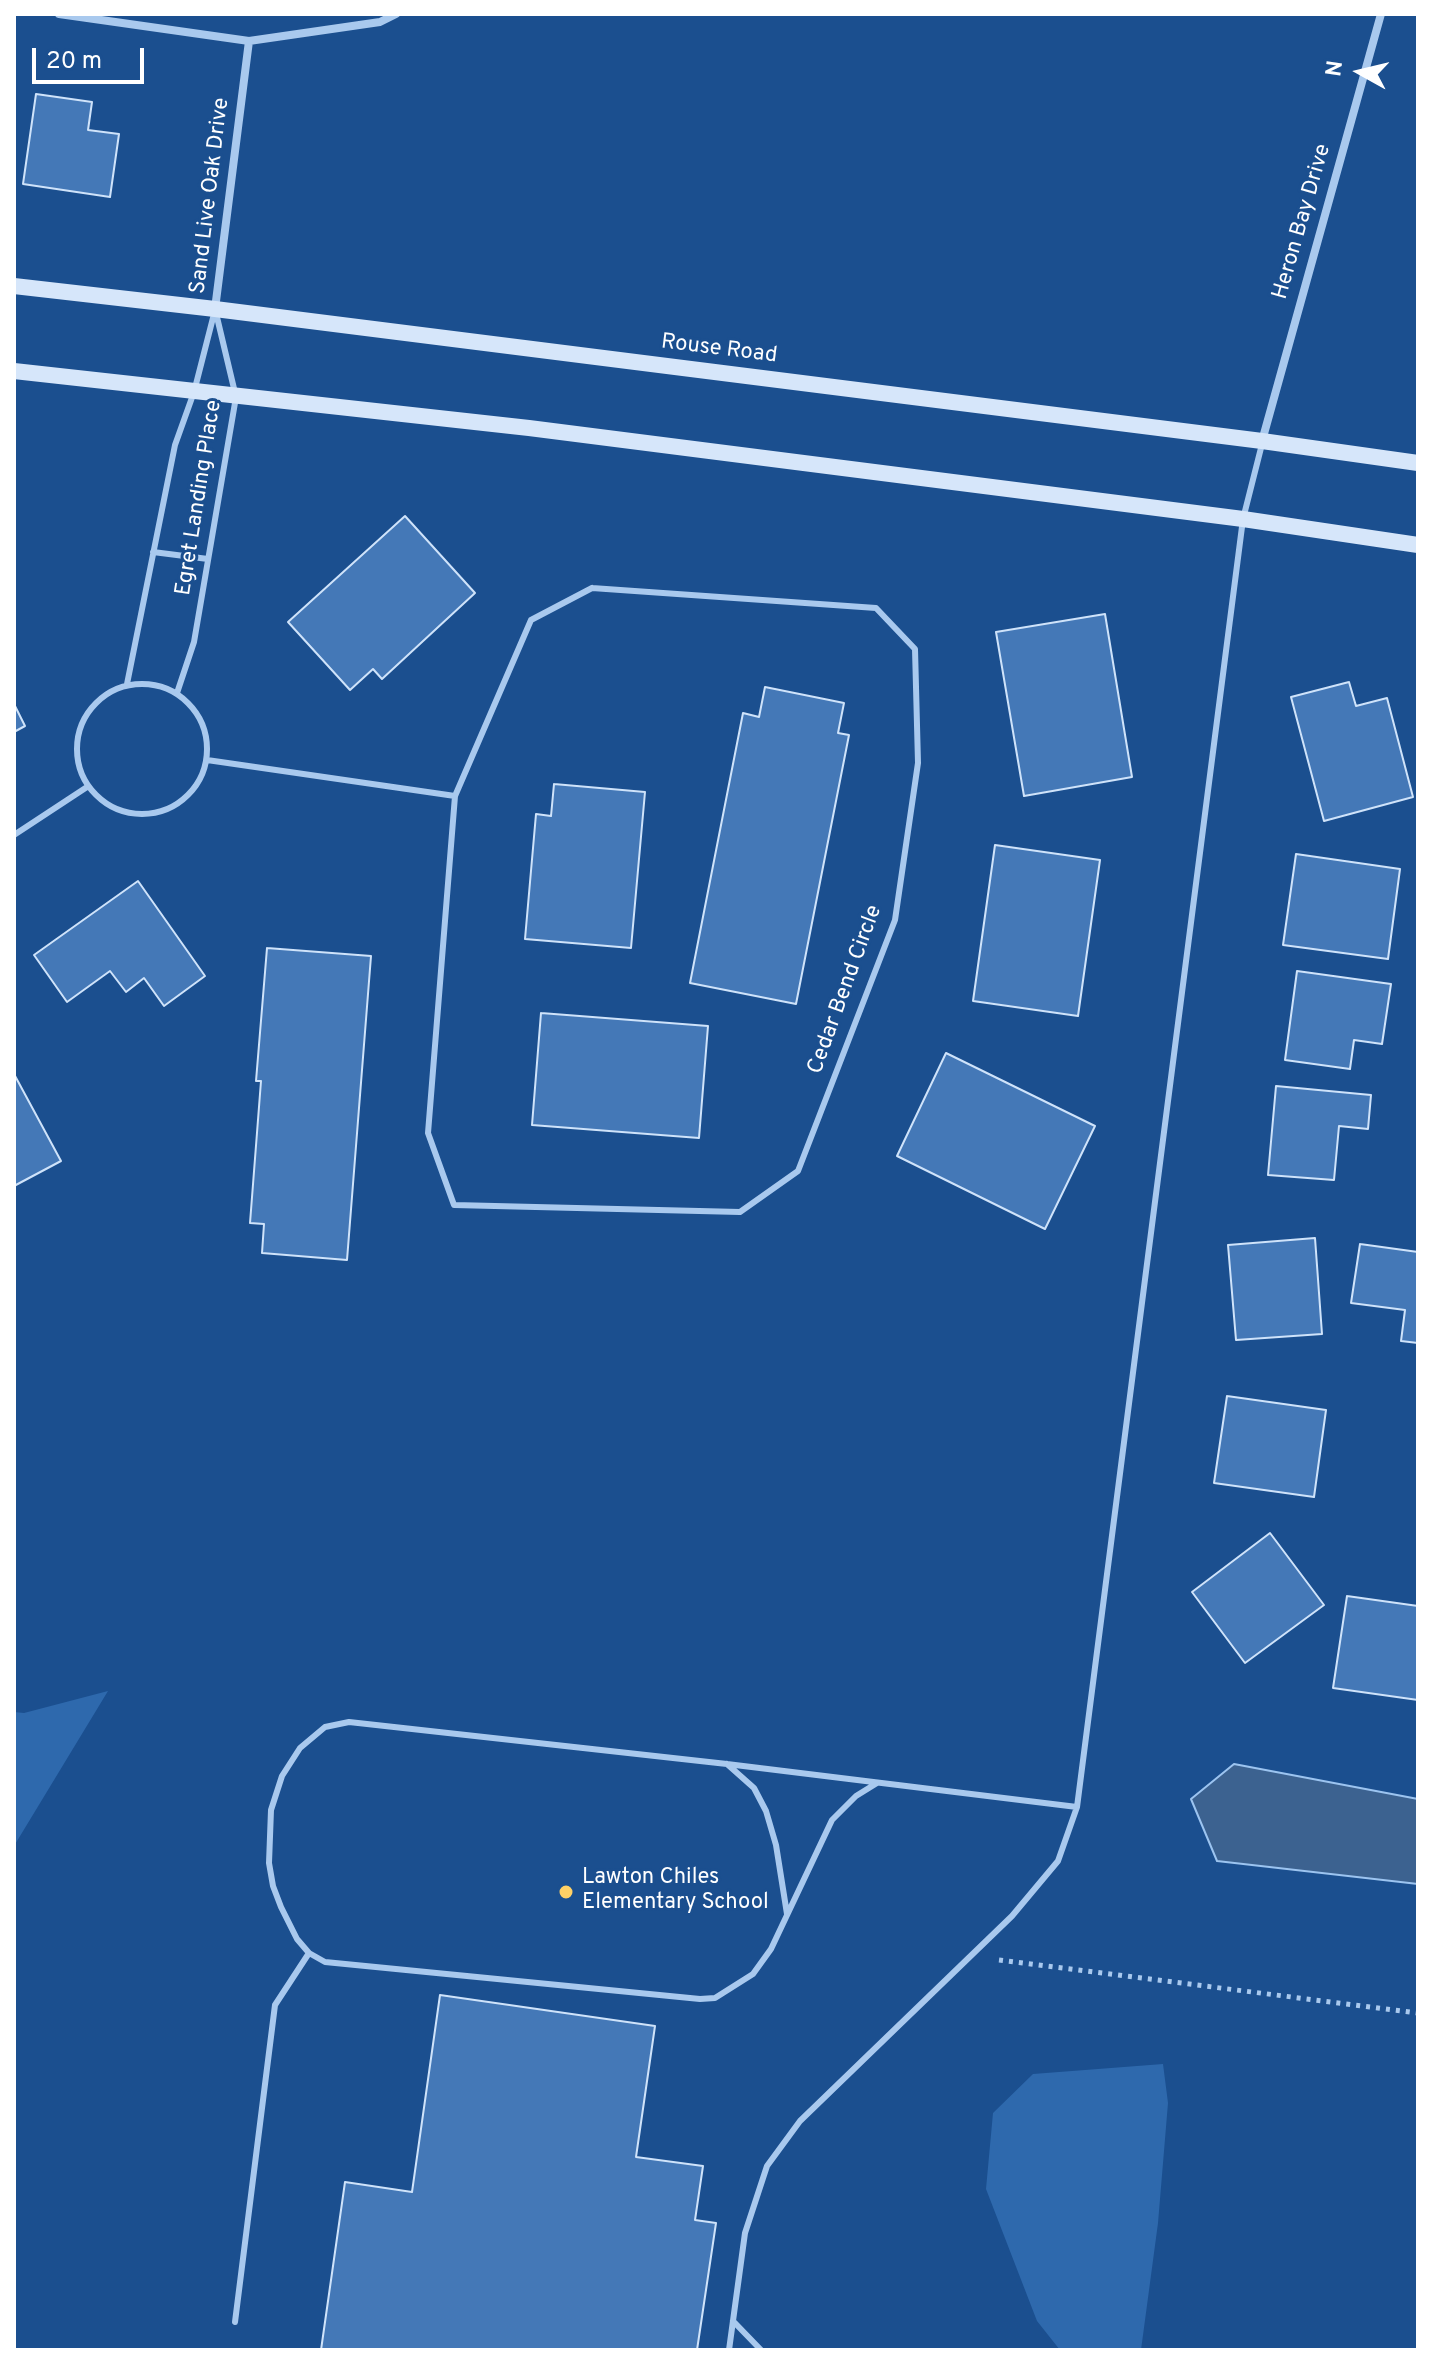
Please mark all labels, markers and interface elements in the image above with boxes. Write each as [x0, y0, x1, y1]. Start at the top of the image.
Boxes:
scale bar [36, 32, 148, 82]
north arrow [1320, 32, 1400, 112]
text: 20 m [46, 47, 102, 77]
text: N [1321, 59, 1350, 78]
street label: Sand Live Oak Drive [186, 96, 236, 296]
street label: Heron Bay Drive [1268, 141, 1338, 303]
street label: Rouse Road [659, 330, 779, 370]
street label: Egret Landing Place [171, 398, 229, 598]
street label: Cedar Bend Circle [803, 902, 889, 1078]
place label: Lawton Chiles Elementary School [582, 1866, 769, 1918]
marker: Lawton Chiles Elementary School [557, 1883, 575, 1901]

